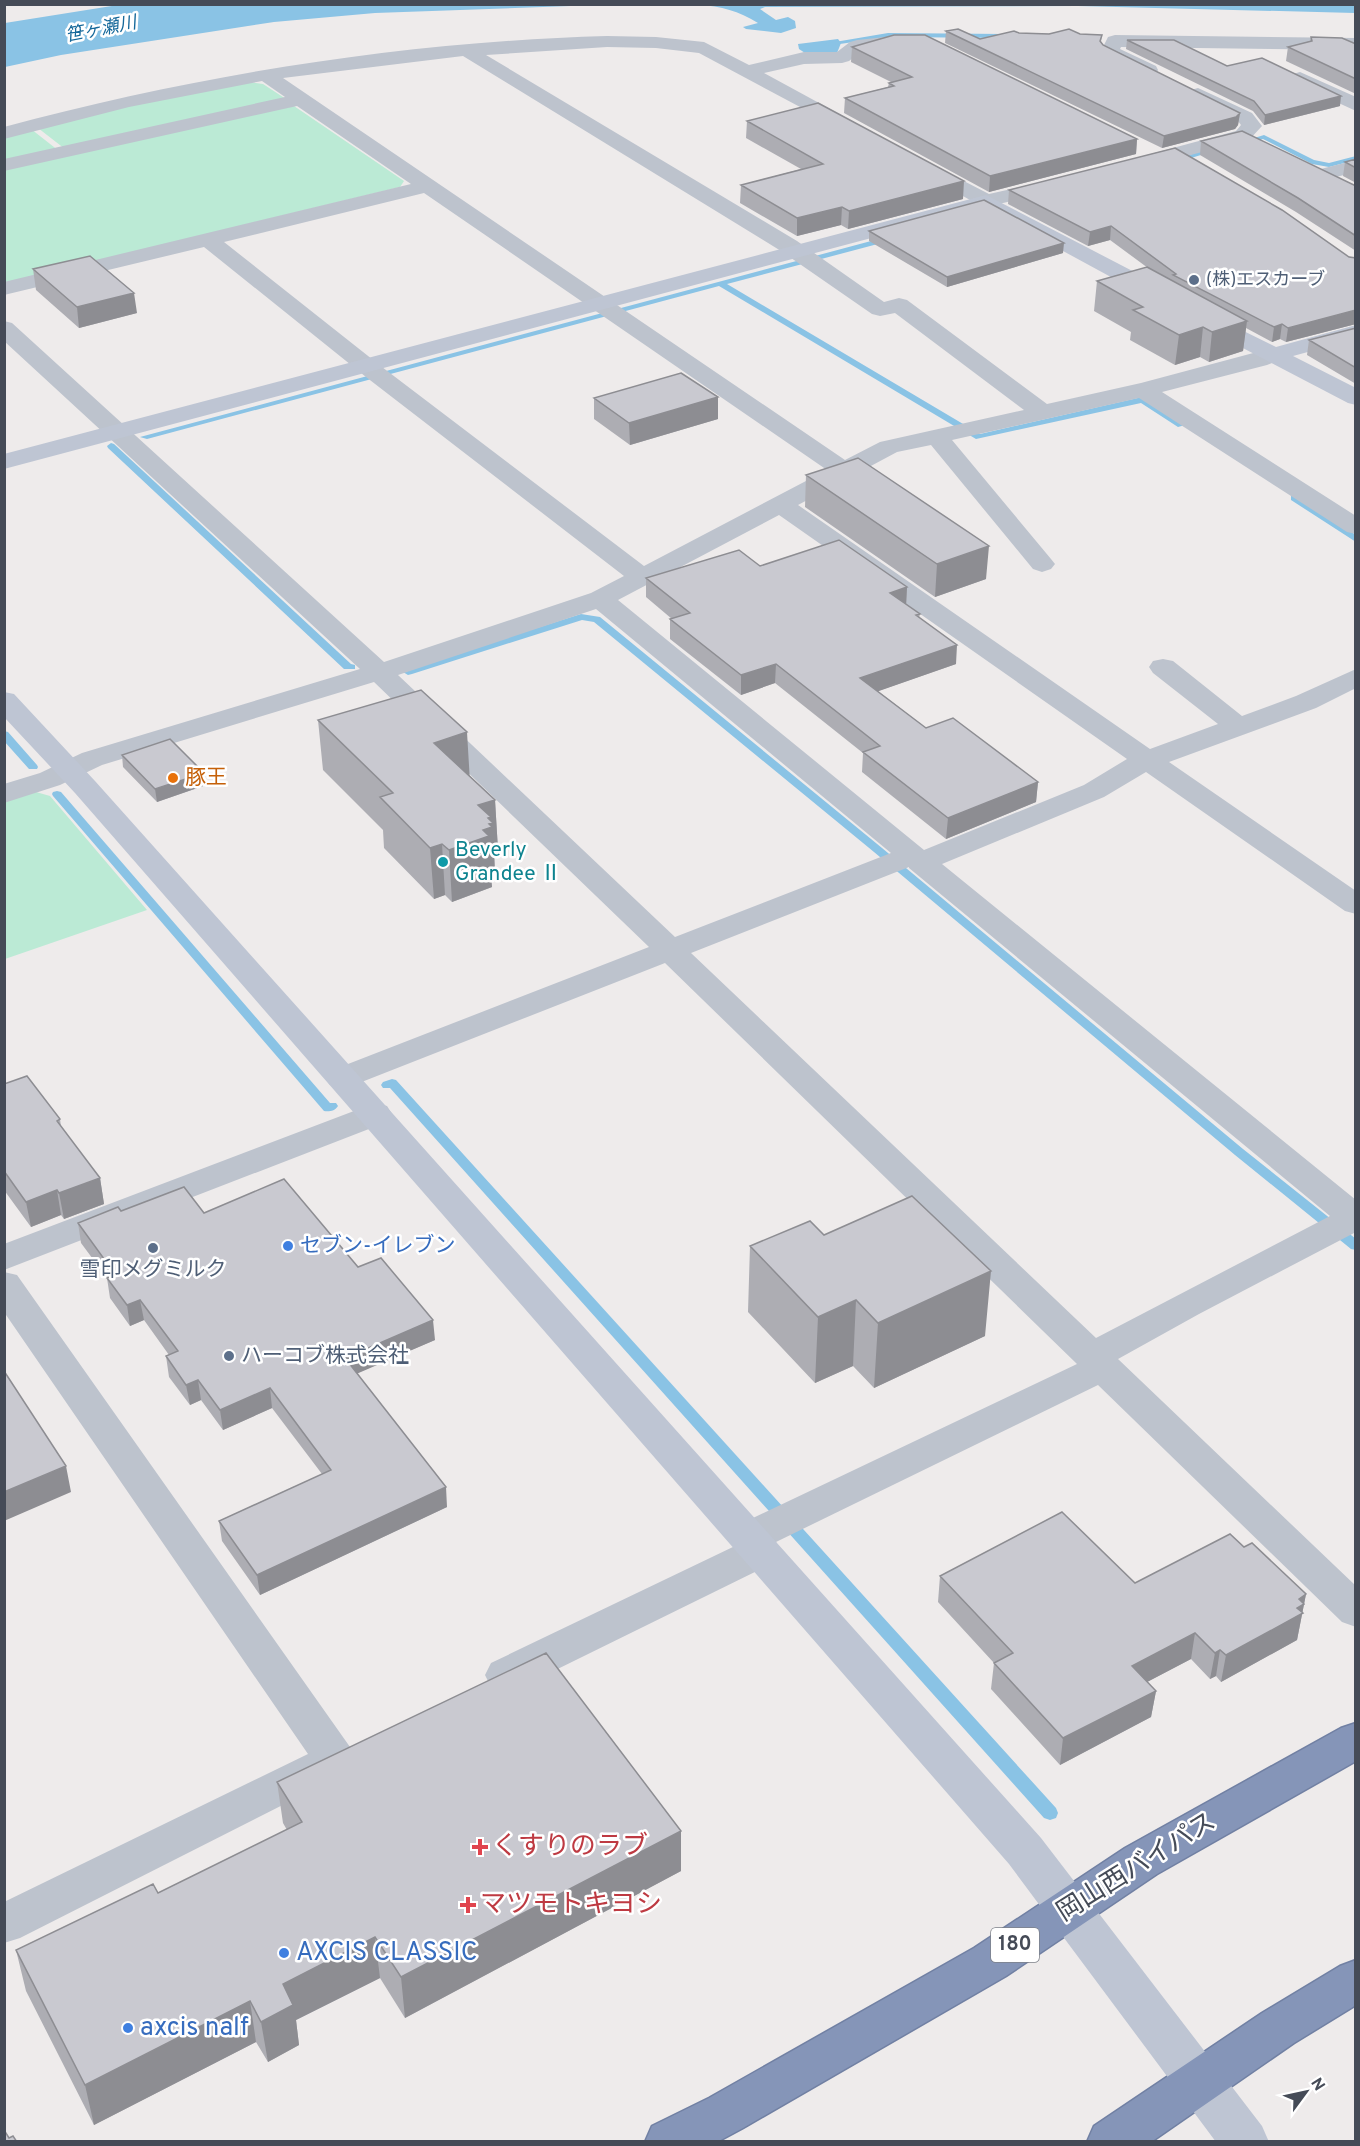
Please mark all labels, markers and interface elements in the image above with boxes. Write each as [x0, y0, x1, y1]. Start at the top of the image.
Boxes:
water label: 笹ヶ瀬川 [63, 11, 140, 48]
place label: (株)エスカーブ [1206, 269, 1325, 292]
marker: (株)エスカーブ [1187, 273, 1201, 287]
place label: 豚王 [185, 765, 227, 792]
marker: 豚王 [166, 771, 180, 785]
place label: Beverly Grandee Ⅱ [455, 837, 561, 888]
marker: Beverly Grandee Ⅱ [436, 855, 450, 869]
place label: セブン-イレブン [300, 1233, 455, 1260]
marker: セブン-イレブン [281, 1239, 295, 1253]
marker: 雪印メグミルク [146, 1241, 160, 1255]
place label: 雪印メグミルク [80, 1257, 227, 1284]
place label: ハーコブ株式会社 [241, 1343, 409, 1370]
marker: ハーコブ株式会社 [222, 1349, 236, 1363]
street label: 岡山西バイパス [1051, 1806, 1223, 1930]
place label: くすりのラブ [492, 1831, 648, 1864]
marker: くすりのラブ [473, 1840, 487, 1854]
place label: マツモトキヨシ [480, 1889, 662, 1922]
marker: マツモトキヨシ [461, 1898, 475, 1912]
road number: 180 [991, 1928, 1039, 1962]
place label: AXCIS CLASSIC [296, 1937, 477, 1970]
marker: AXCIS CLASSIC [277, 1946, 291, 1960]
place label: axcis nalf [140, 2012, 249, 2045]
marker: axcis nalf [121, 2021, 135, 2035]
north arrow [1276, 2062, 1336, 2122]
text: N [1305, 2075, 1328, 2095]

